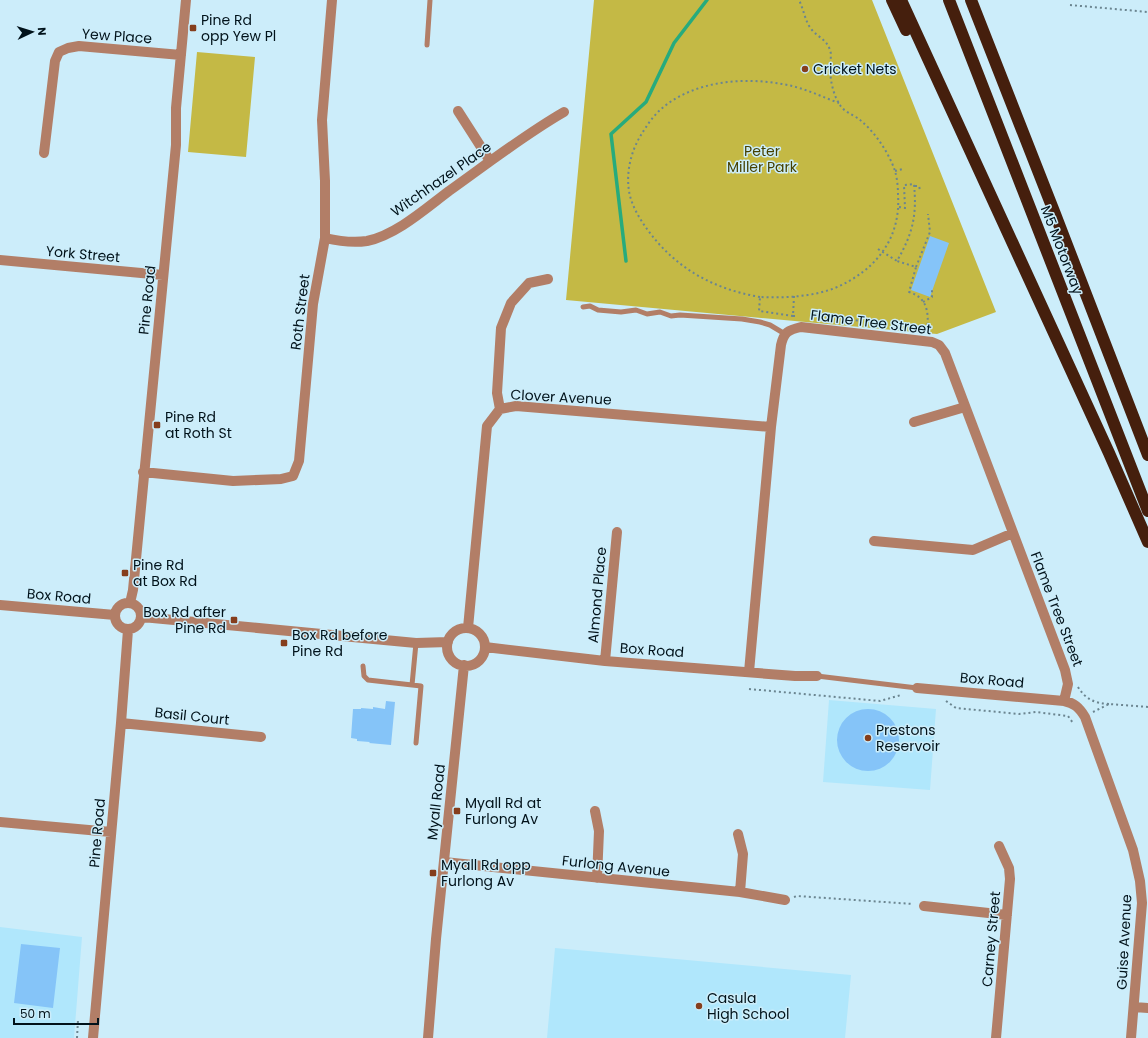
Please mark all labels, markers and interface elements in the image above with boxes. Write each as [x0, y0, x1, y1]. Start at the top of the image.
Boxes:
place label: Pine Rd opp Yew Pl [201, 10, 276, 46]
north arrow [12, 12, 52, 52]
marker: Pine Rd opp Yew Pl [188, 23, 198, 33]
street label: Yew Place [81, 24, 153, 48]
text: N [34, 27, 50, 36]
place label: Cricket Nets [813, 59, 897, 79]
marker: Cricket Nets [800, 64, 810, 74]
street label: Witchhazel Place [387, 137, 496, 221]
park label: Peter Miller Park [727, 141, 798, 177]
street label: M5 Motorway [1036, 203, 1088, 297]
street label: York Street [45, 241, 121, 267]
street label: Pine Road [133, 264, 161, 336]
street label: Roth Street [285, 273, 315, 351]
street label: Flame Tree Street [809, 305, 933, 339]
street label: Clover Avenue [510, 384, 612, 410]
place label: Pine Rd at Roth St [165, 407, 232, 443]
marker: Pine Rd at Roth St [152, 420, 162, 430]
street label: Almond Place [583, 546, 611, 644]
street label: Flame Tree Street [1026, 549, 1088, 669]
place label: Pine Rd at Box Rd [133, 555, 197, 591]
marker: Pine Rd at Box Rd [120, 568, 130, 578]
street label: Box Road [26, 583, 92, 609]
place label: Box Rd after Pine Rd [143, 602, 226, 638]
marker: Box Rd after Pine Rd [229, 615, 239, 625]
place label: Box Rd before Pine Rd [292, 625, 388, 661]
marker: Box Rd before Pine Rd [279, 638, 289, 648]
street label: Box Road [619, 638, 685, 662]
street label: Box Road [959, 667, 1025, 693]
street label: Basil Court [154, 702, 230, 730]
place label: Prestons Reservoir [876, 720, 940, 756]
marker: Prestons Reservoir [863, 733, 873, 743]
street label: Myall Road [422, 763, 450, 841]
place label: Myall Rd at Furlong Av [465, 793, 541, 829]
street label: Pine Road [84, 798, 110, 868]
marker: Myall Rd at Furlong Av [452, 806, 462, 816]
street label: Furlong Avenue [561, 850, 671, 882]
place label: Myall Rd opp Furlong Av [441, 855, 531, 891]
marker: Myall Rd opp Furlong Av [428, 868, 438, 878]
street label: Carney Street [977, 890, 1005, 988]
street label: Guise Avenue [1112, 893, 1137, 990]
place label: Casula High School [707, 988, 789, 1024]
scale bar [14, 1000, 98, 1026]
marker: Casula High School [694, 1001, 704, 1011]
text: 50 m [20, 1005, 51, 1022]

